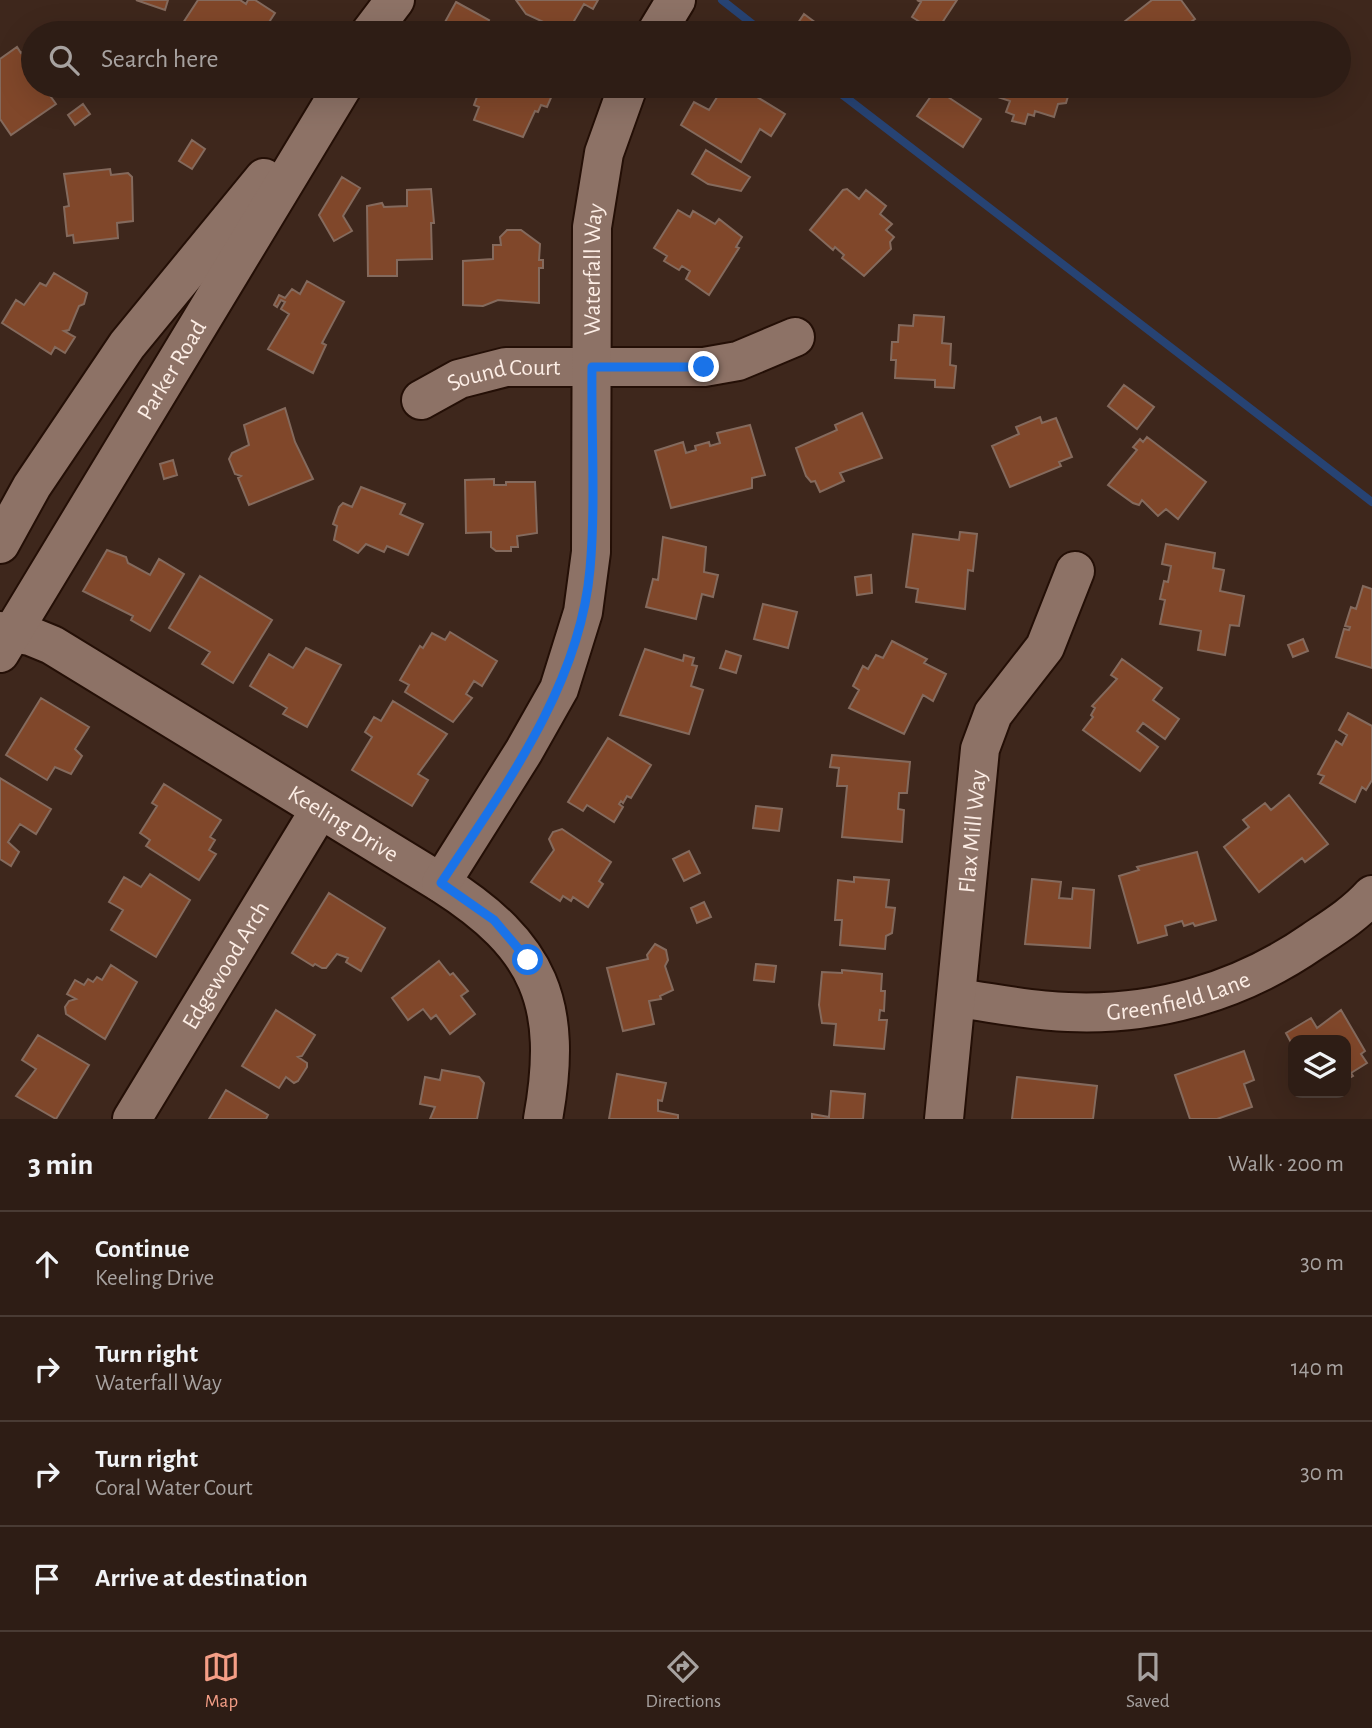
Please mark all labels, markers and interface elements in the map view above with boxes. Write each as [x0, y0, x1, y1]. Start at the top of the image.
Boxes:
search box [21, 21, 1351, 98]
icon: search [45, 41, 83, 79]
text: Search here [101, 46, 219, 72]
street label: Waterfall Way [581, 202, 609, 336]
street label: Parker Road [133, 316, 211, 424]
route end [688, 351, 719, 382]
street label: Sound Court [443, 356, 561, 396]
street label: Flax Mill Way [955, 769, 991, 894]
street label: Keeling Drive [284, 782, 402, 867]
street label: Edgewood Arch [178, 897, 274, 1034]
route start [512, 944, 543, 975]
street label: Greenfield Lane [1106, 967, 1254, 1025]
map controls [1288, 1035, 1351, 1098]
button: layers [1288, 1035, 1351, 1098]
text: 3 min [28, 1150, 93, 1180]
text: Walk · 200 m [1228, 1153, 1344, 1176]
text: Continue [95, 1236, 190, 1262]
icon: ahead [28, 1245, 66, 1283]
text: 30 m [1300, 1252, 1344, 1275]
text: Keeling Drive [95, 1267, 214, 1290]
text: Turn right [95, 1341, 198, 1367]
icon: right [28, 1350, 66, 1388]
text: 140 m [1291, 1357, 1344, 1380]
text: Waterfall Way [95, 1372, 222, 1395]
text: Turn right [95, 1446, 198, 1472]
icon: right [28, 1455, 66, 1493]
text: 30 m [1300, 1462, 1344, 1485]
text: Coral Water Court [95, 1477, 253, 1500]
icon: arrive [28, 1560, 66, 1598]
text: Arrive at destination [95, 1565, 308, 1591]
tab: Map [202, 1648, 240, 1713]
tab: Directions [645, 1648, 721, 1713]
tab: Saved [1126, 1648, 1170, 1713]

